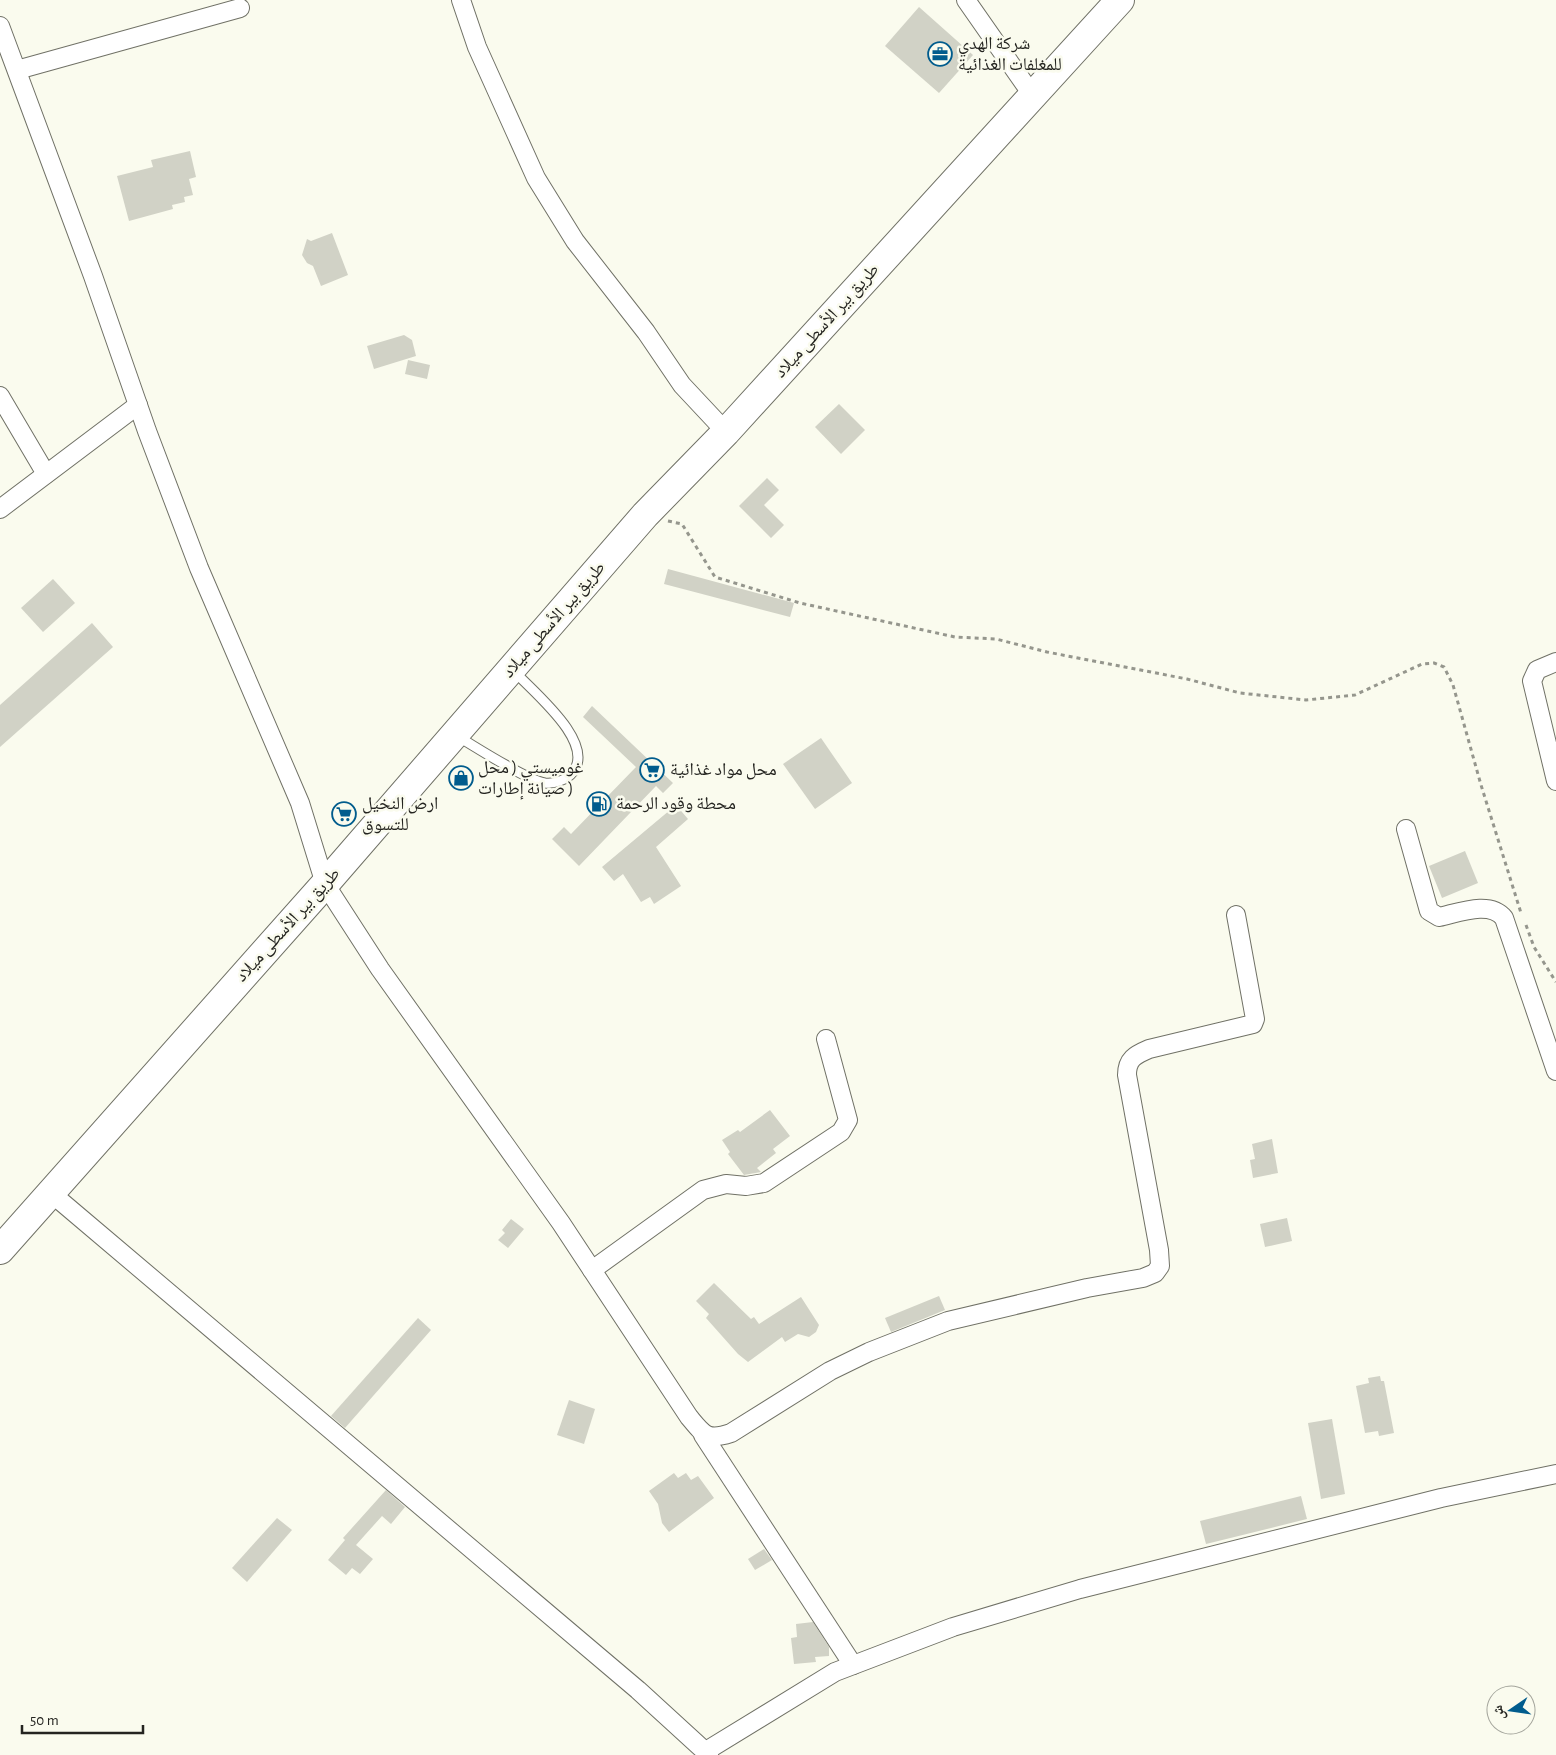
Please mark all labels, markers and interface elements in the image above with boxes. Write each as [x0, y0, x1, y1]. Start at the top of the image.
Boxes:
place label: شركة الهدي للمغلفات الغذائية [958, 35, 1062, 74]
office icon: شركة الهدي للمغلفات الغذائية [927, 41, 953, 67]
street label: طريق بير الأسطى ميلاد [771, 260, 884, 382]
street label: طريق بير الأسطى ميلاد [499, 558, 610, 682]
supermarket icon: محل مواد غذائية [639, 757, 665, 783]
place label: غوميستي ( محل صيانة إطارات ) [478, 759, 583, 800]
place label: محل مواد غذائية [670, 761, 777, 780]
shop icon: غوميستي ( محل صيانة إطارات ) [448, 765, 474, 791]
fuel station icon: محطة وقود الرحمة [586, 791, 612, 817]
place label: ارض النخيل للتسوق [362, 795, 438, 835]
place label: محطة وقود الرحمة [616, 795, 736, 813]
supermarket icon: ارض النخيل للتسوق [331, 801, 357, 827]
street label: طريق بير الأسطى ميلاد [232, 864, 345, 986]
north arrow [1486, 1685, 1536, 1735]
scale bar [22, 1702, 144, 1734]
text: ش [1491, 1704, 1509, 1722]
text: 50 m [30, 1713, 59, 1728]

